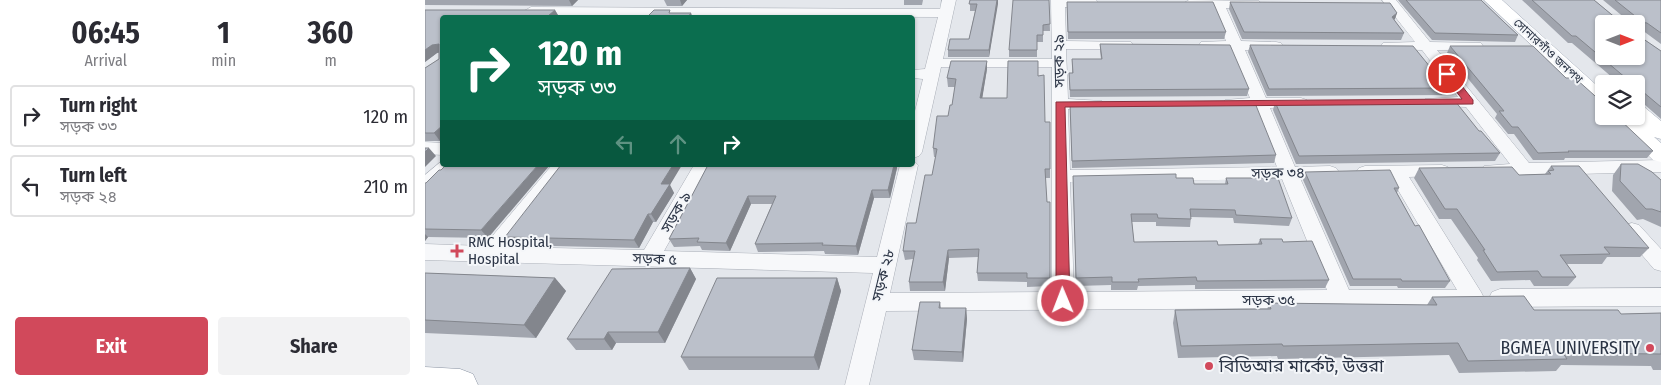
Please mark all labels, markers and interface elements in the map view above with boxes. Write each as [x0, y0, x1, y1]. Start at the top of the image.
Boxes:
text: 06:45 [71, 15, 140, 51]
text: 1 [217, 15, 230, 51]
text: 360 [307, 15, 354, 51]
street label: সোনারগাঁও জনপথ [1511, 15, 1586, 87]
north arrow [1595, 15, 1645, 65]
map controls [1595, 15, 1645, 125]
text: 120 m [538, 32, 622, 74]
street label: সড়ক ২৯ [1050, 34, 1068, 89]
icon: right [455, 35, 520, 100]
text: Arrival [84, 51, 127, 70]
text: min [211, 51, 236, 70]
text: m [324, 51, 337, 70]
pin [1426, 53, 1468, 95]
icon: arrive [1433, 60, 1461, 88]
text: সড়ক ৩৩ [538, 74, 616, 101]
button: layers [1595, 75, 1645, 125]
text: Turn right [60, 94, 137, 117]
icon: right [17, 102, 45, 130]
text: 120 m [363, 105, 408, 128]
text: সড়ক ৩৩ [60, 117, 117, 136]
icon: left [611, 130, 639, 158]
icon: ahead [664, 130, 692, 158]
icon: right [717, 130, 745, 158]
text: Turn left [60, 164, 127, 187]
street label: সড়ক ৩৪ [1250, 164, 1305, 182]
icon: left [17, 172, 45, 200]
text: 210 m [364, 175, 408, 198]
text: সড়ক ২৪ [60, 187, 117, 206]
street label: সড়ক ৯ [657, 188, 695, 237]
place label: RMC Hospital, Hospital [468, 233, 552, 268]
marker: RMC Hospital, Hospital [450, 244, 464, 258]
street label: সড়ক ২৮ [868, 247, 898, 304]
street label: সড়ক ৫ [631, 249, 678, 269]
position arrow [1036, 274, 1088, 326]
street label: সড়ক ৩৫ [1241, 291, 1296, 309]
button: Exit [15, 317, 208, 375]
button: Share [218, 317, 410, 375]
place label: BGMEA UNIVERSITY [1500, 337, 1640, 359]
marker: BGMEA UNIVERSITY [1644, 342, 1656, 354]
place label: বিডিআর মার্কেট, উত্তরা [1218, 355, 1384, 377]
marker: বিডিআর মার্কেট, উত্তরা [1203, 360, 1215, 372]

